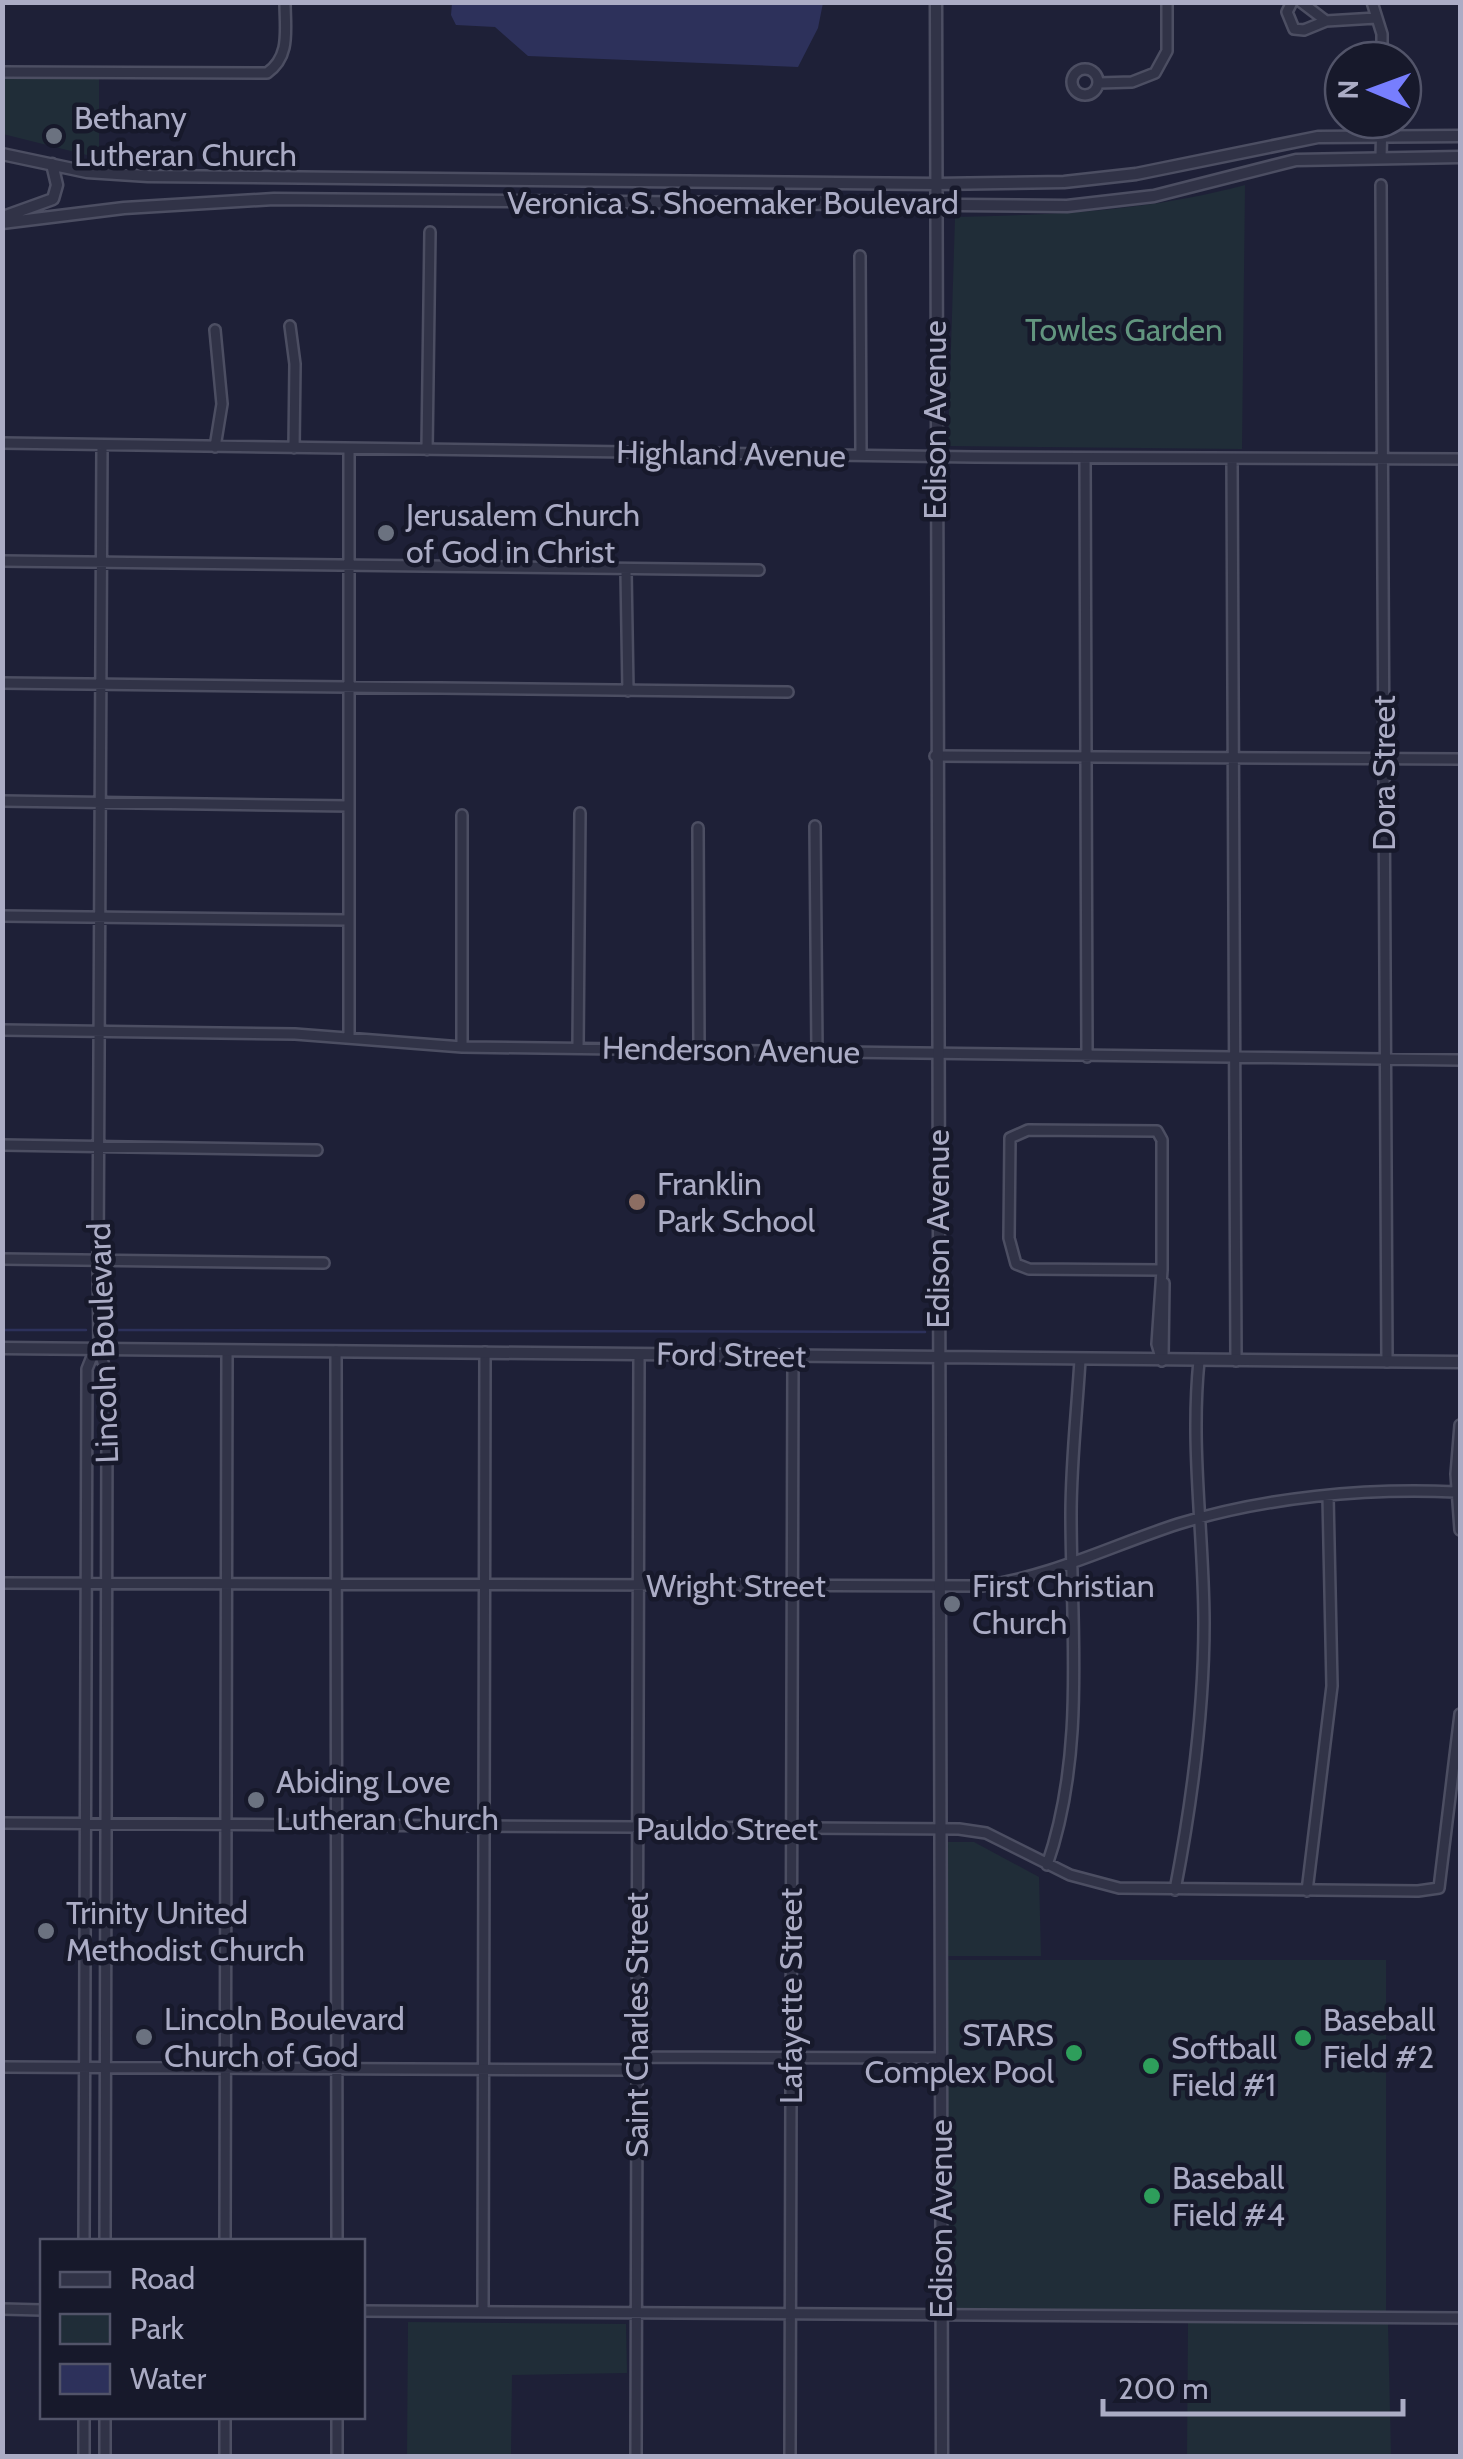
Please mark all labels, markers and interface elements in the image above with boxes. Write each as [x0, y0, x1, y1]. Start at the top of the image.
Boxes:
north arrow [1323, 40, 1423, 140]
text: N [1331, 79, 1365, 100]
place label: Bethany Lutheran Church [74, 98, 297, 174]
marker: Bethany Lutheran Church [43, 125, 65, 147]
street label: Veronica S. Shoemaker Boulevard [507, 183, 959, 222]
park label: Towles Garden [1025, 310, 1223, 349]
street label: Edison Avenue [915, 320, 954, 520]
street label: Highland Avenue [616, 432, 846, 475]
place label: Jerusalem Church of God in Christ [405, 495, 640, 571]
marker: Jerusalem Church of God in Christ [375, 522, 397, 544]
street label: Dora Street [1364, 695, 1403, 851]
street label: Henderson Avenue [602, 1028, 860, 1071]
street label: Edison Avenue [918, 1129, 957, 1329]
place label: Franklin Park School [657, 1164, 816, 1240]
marker: Franklin Park School [626, 1191, 648, 1213]
street label: Lincoln Boulevard [79, 1222, 126, 1464]
street label: Ford Street [656, 1334, 806, 1375]
street label: Wright Street [646, 1566, 826, 1605]
place label: First Christian Church [972, 1566, 1155, 1642]
marker: First Christian Church [941, 1593, 963, 1615]
place label: Abiding Love Lutheran Church [276, 1762, 499, 1838]
marker: Abiding Love Lutheran Church [245, 1789, 267, 1811]
street label: Pauldo Street [636, 1809, 818, 1848]
street label: Lafayette Street [771, 1888, 810, 2104]
street label: Saint Charles Street [617, 1892, 656, 2158]
place label: Trinity United Methodist Church [66, 1893, 305, 1969]
marker: Trinity United Methodist Church [35, 1920, 57, 1942]
place label: Lincoln Boulevard Church of God [164, 1999, 405, 2075]
place label: Baseball Field #2 [1323, 2000, 1436, 2076]
place label: STARS Complex Pool [865, 2015, 1054, 2091]
marker: Lincoln Boulevard Church of God [133, 2026, 155, 2048]
marker: Baseball Field #2 [1292, 2027, 1314, 2049]
place label: Softball Field #1 [1171, 2028, 1277, 2104]
marker: STARS Complex Pool [1063, 2042, 1085, 2064]
marker: Softball Field #1 [1140, 2055, 1162, 2077]
street label: Edison Avenue [921, 2119, 960, 2319]
place label: Baseball Field #4 [1172, 2158, 1285, 2234]
marker: Baseball Field #4 [1141, 2185, 1163, 2207]
legend [40, 2239, 365, 2419]
text: Road [130, 2260, 195, 2297]
text: Park [130, 2310, 185, 2347]
scale bar [1103, 2354, 1403, 2416]
text: Water [130, 2360, 207, 2397]
text: 200 m [1118, 2370, 1209, 2407]

